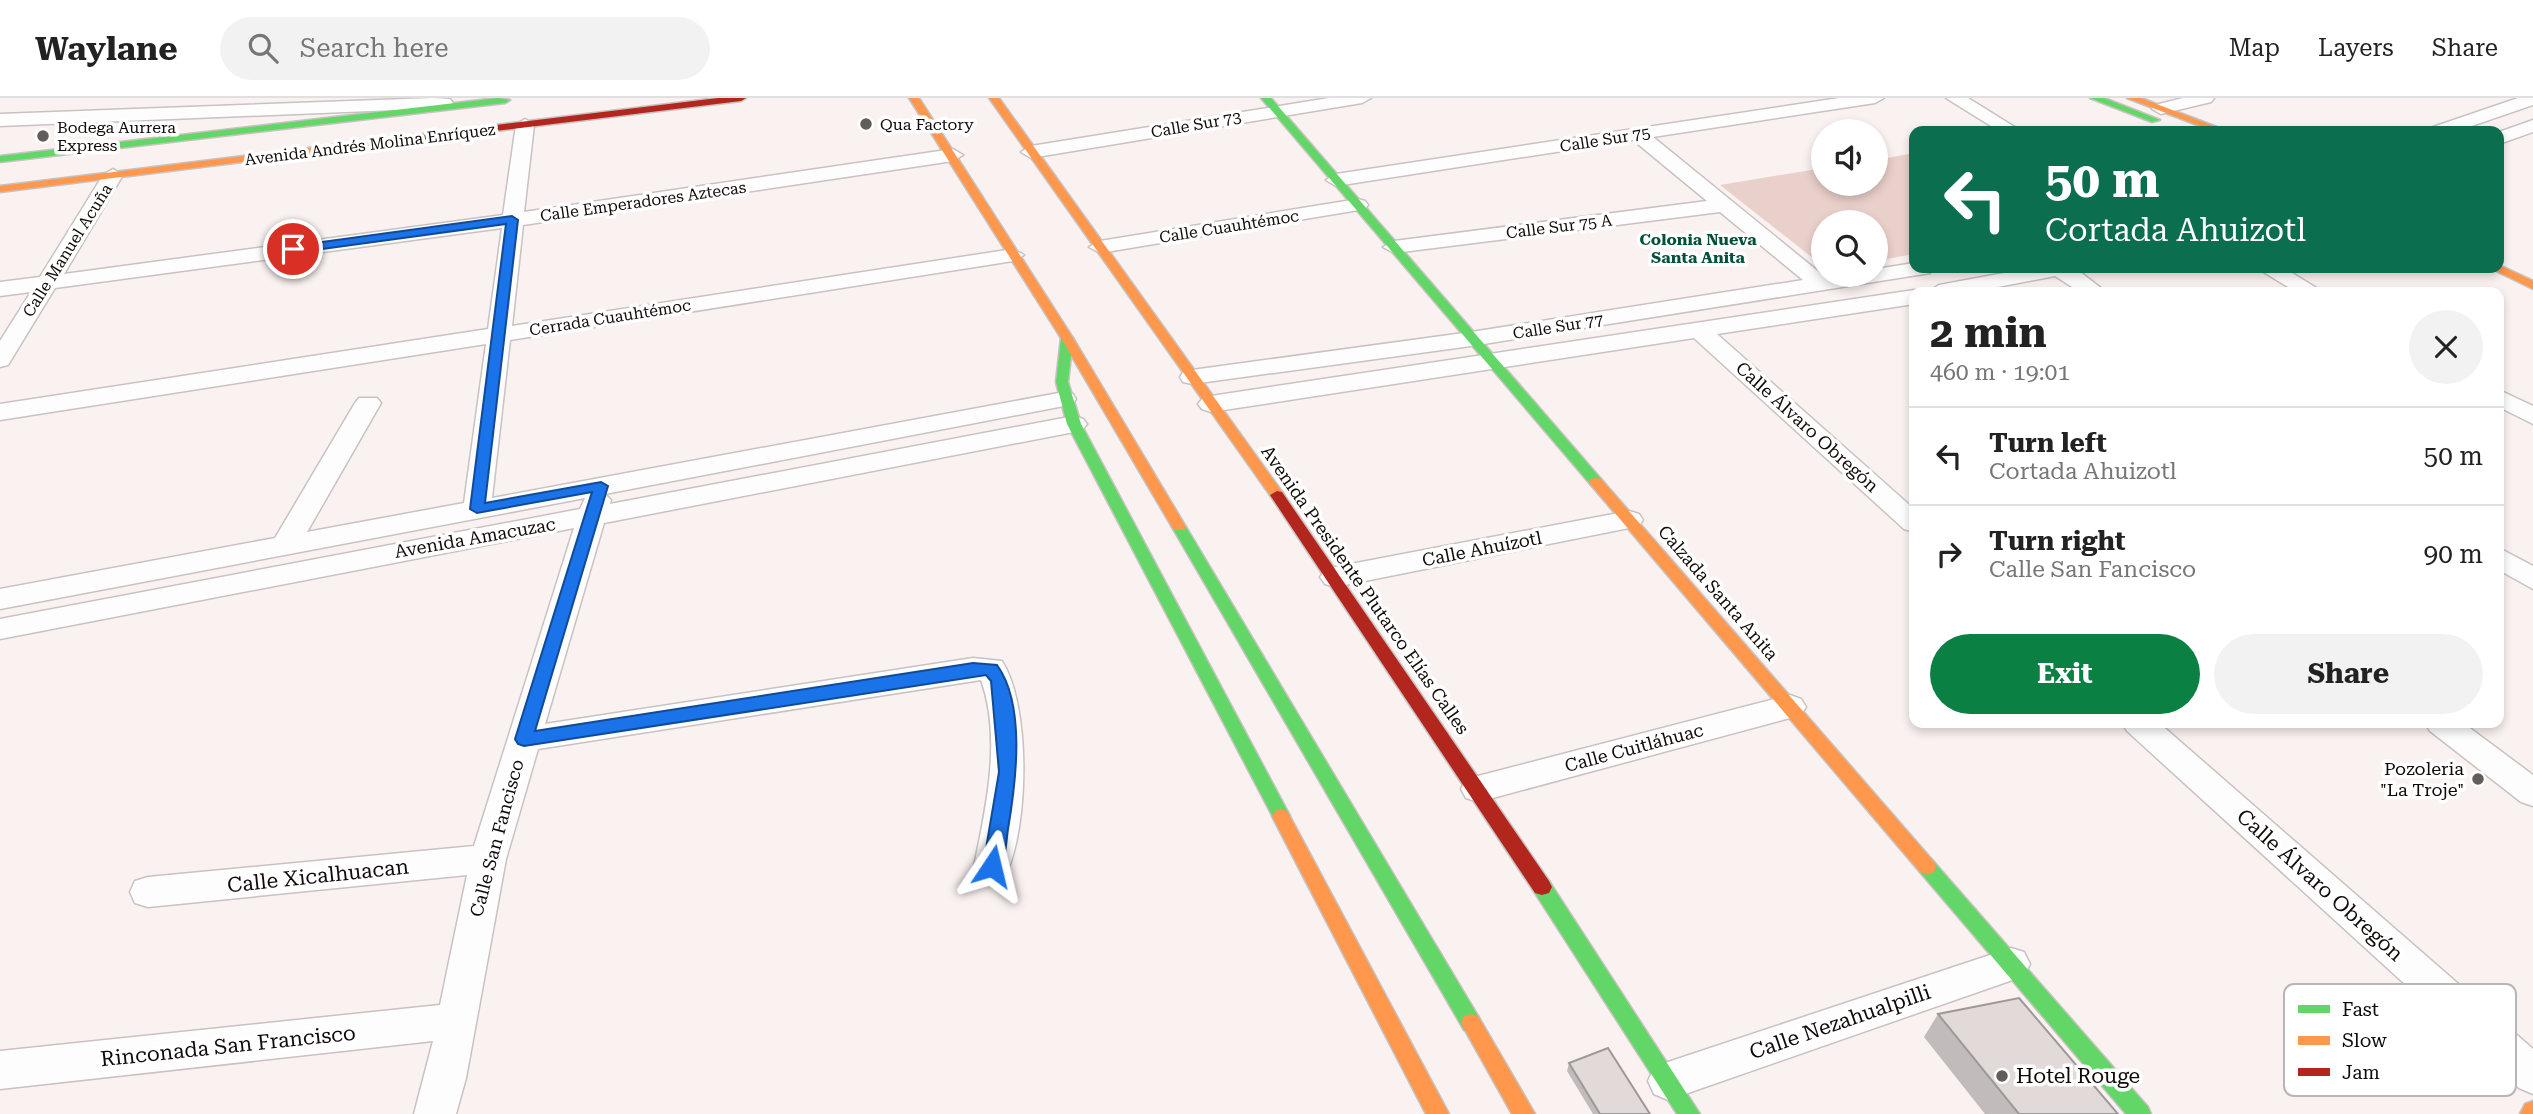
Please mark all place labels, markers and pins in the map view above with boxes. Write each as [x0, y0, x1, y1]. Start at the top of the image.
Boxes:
place label: Qua Factory [880, 115, 974, 134]
marker: Qua Factory [858, 116, 874, 132]
place label: Bodega Aurrera Express [57, 118, 176, 155]
marker: Bodega Aurrera Express [35, 128, 51, 144]
pin [263, 219, 323, 279]
place label: Pozoleria "La Troje" [2380, 758, 2464, 800]
marker: Pozoleria "La Troje" [2470, 771, 2486, 787]
place label: Hotel Rouge [2016, 1064, 2140, 1088]
marker: Hotel Rouge [1994, 1068, 2010, 1084]

